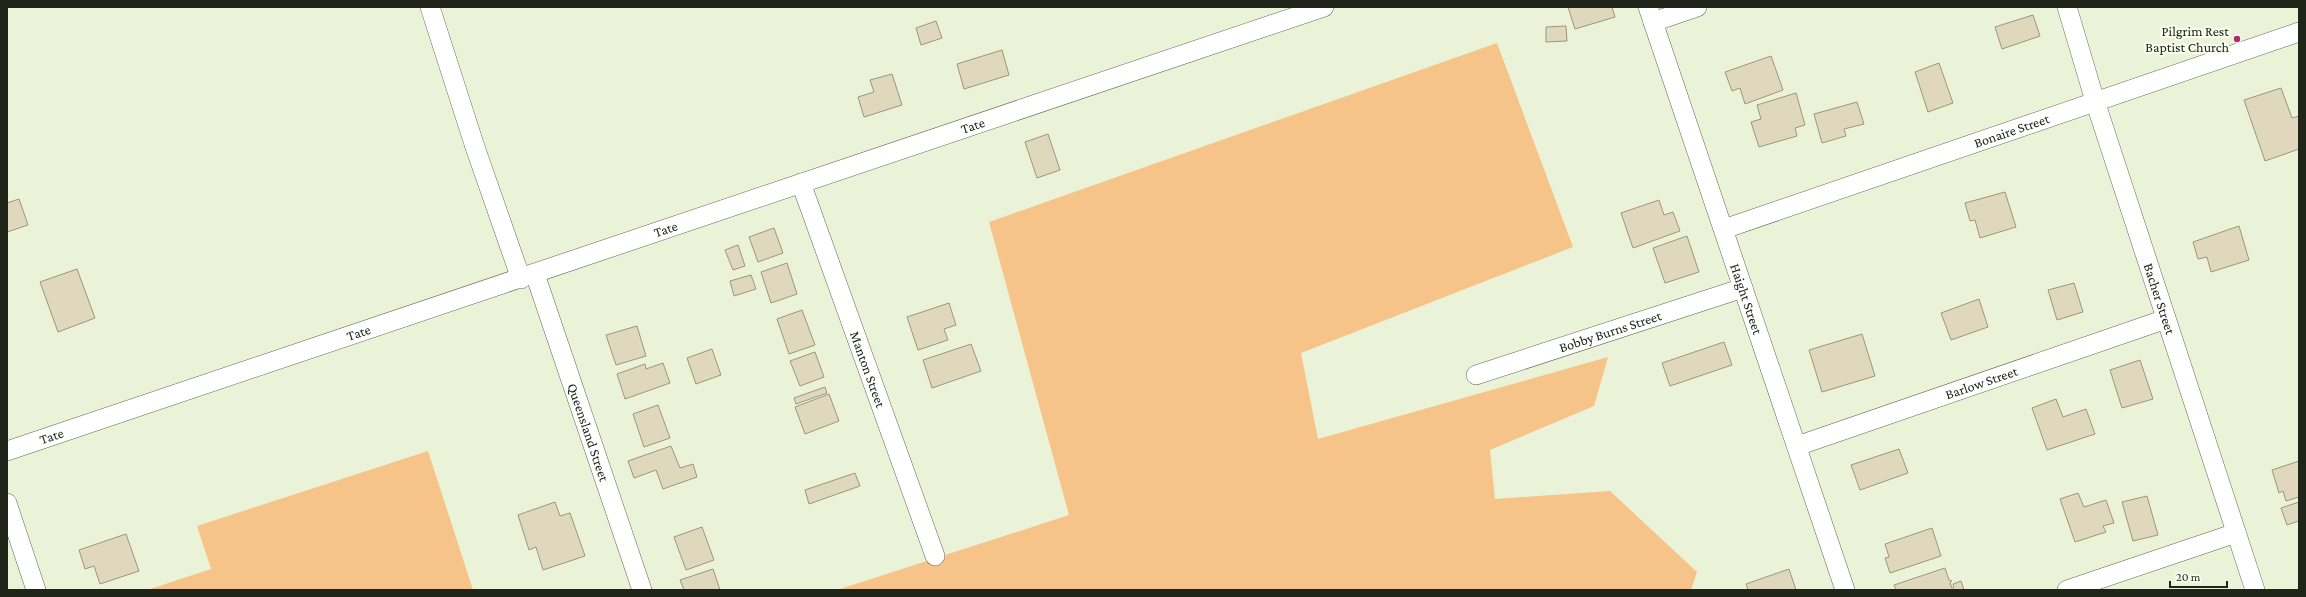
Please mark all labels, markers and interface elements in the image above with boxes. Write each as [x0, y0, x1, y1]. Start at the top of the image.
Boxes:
place label: Pilgrim Rest Baptist Church [2145, 23, 2229, 55]
marker: Pilgrim Rest Baptist Church [2232, 34, 2242, 44]
street label: Bonaire Street [1972, 110, 2052, 151]
street label: Tate [959, 114, 987, 137]
street label: Tate [651, 218, 680, 240]
street label: Haight Street [1727, 261, 1766, 337]
street label: Bacher Street [2141, 261, 2179, 337]
street label: Bobby Burns Street [1557, 307, 1664, 355]
street label: Tate [344, 321, 373, 344]
street label: Manton Street [847, 329, 889, 410]
street label: Barlow Street [1943, 363, 2020, 402]
street label: Queensland Street [565, 381, 613, 484]
street label: Tate [37, 425, 66, 447]
scale bar [2170, 563, 2227, 589]
text: 20 m [2176, 570, 2201, 584]

